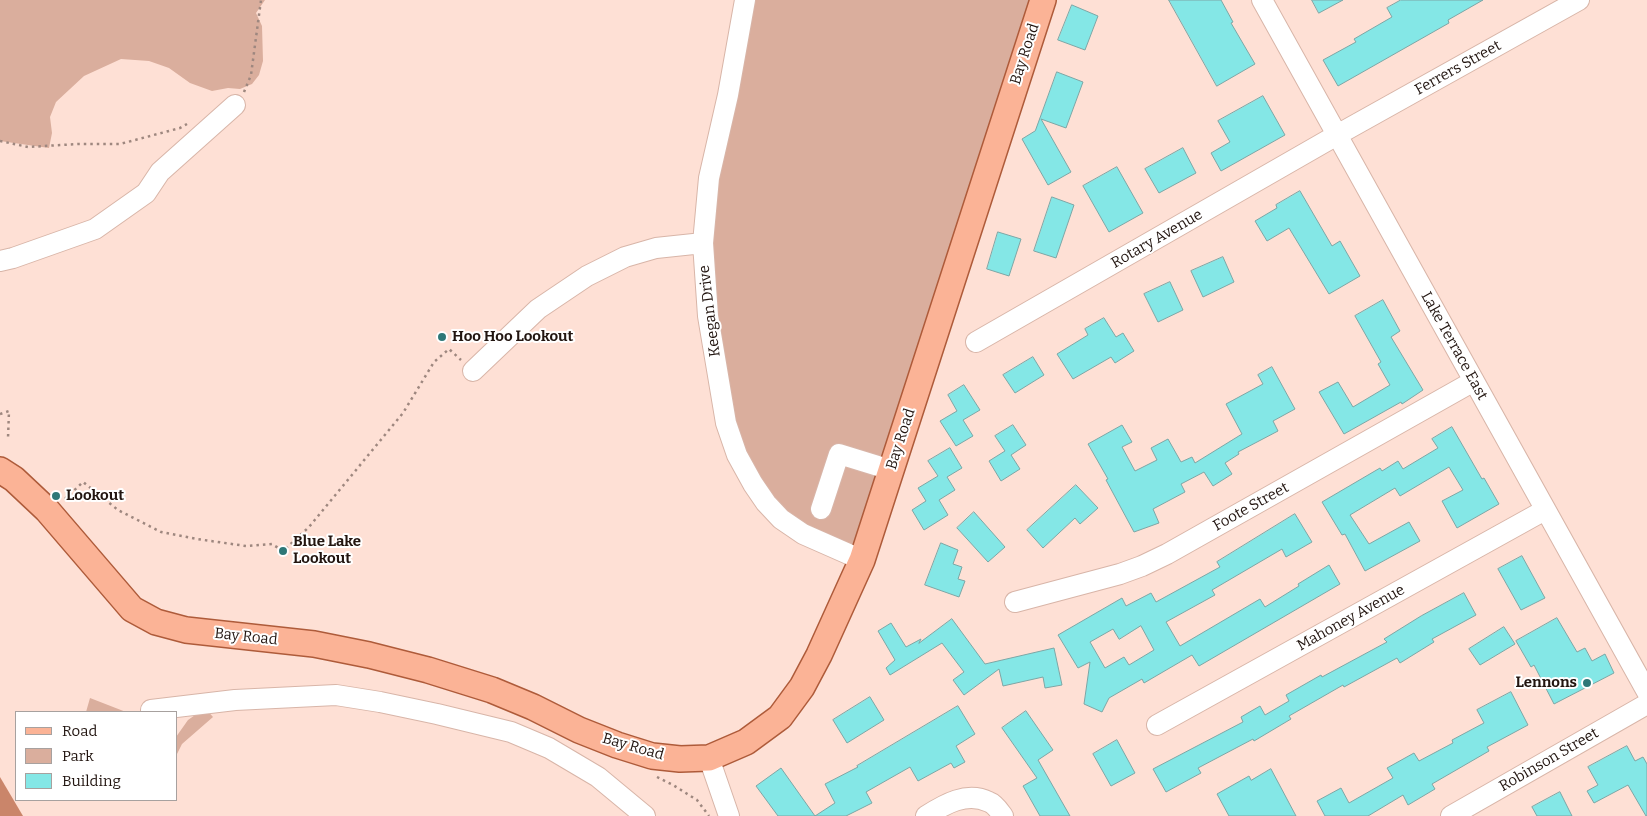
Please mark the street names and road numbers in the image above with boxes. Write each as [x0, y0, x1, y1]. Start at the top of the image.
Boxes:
street label: Bay Road [1007, 21, 1043, 87]
street label: Ferrers Street [1412, 37, 1504, 99]
street label: Rotary Avenue [1108, 206, 1206, 272]
street label: Keegan Drive [695, 264, 725, 358]
street label: Lake Terrace East [1417, 289, 1491, 403]
street label: Bay Road [883, 406, 919, 472]
street label: Foote Street [1210, 479, 1292, 535]
street label: Mahoney Avenue [1294, 581, 1408, 655]
street label: Bay Road [214, 625, 278, 649]
street label: Robinson Street [1496, 724, 1602, 796]
street label: Bay Road [600, 730, 666, 764]

